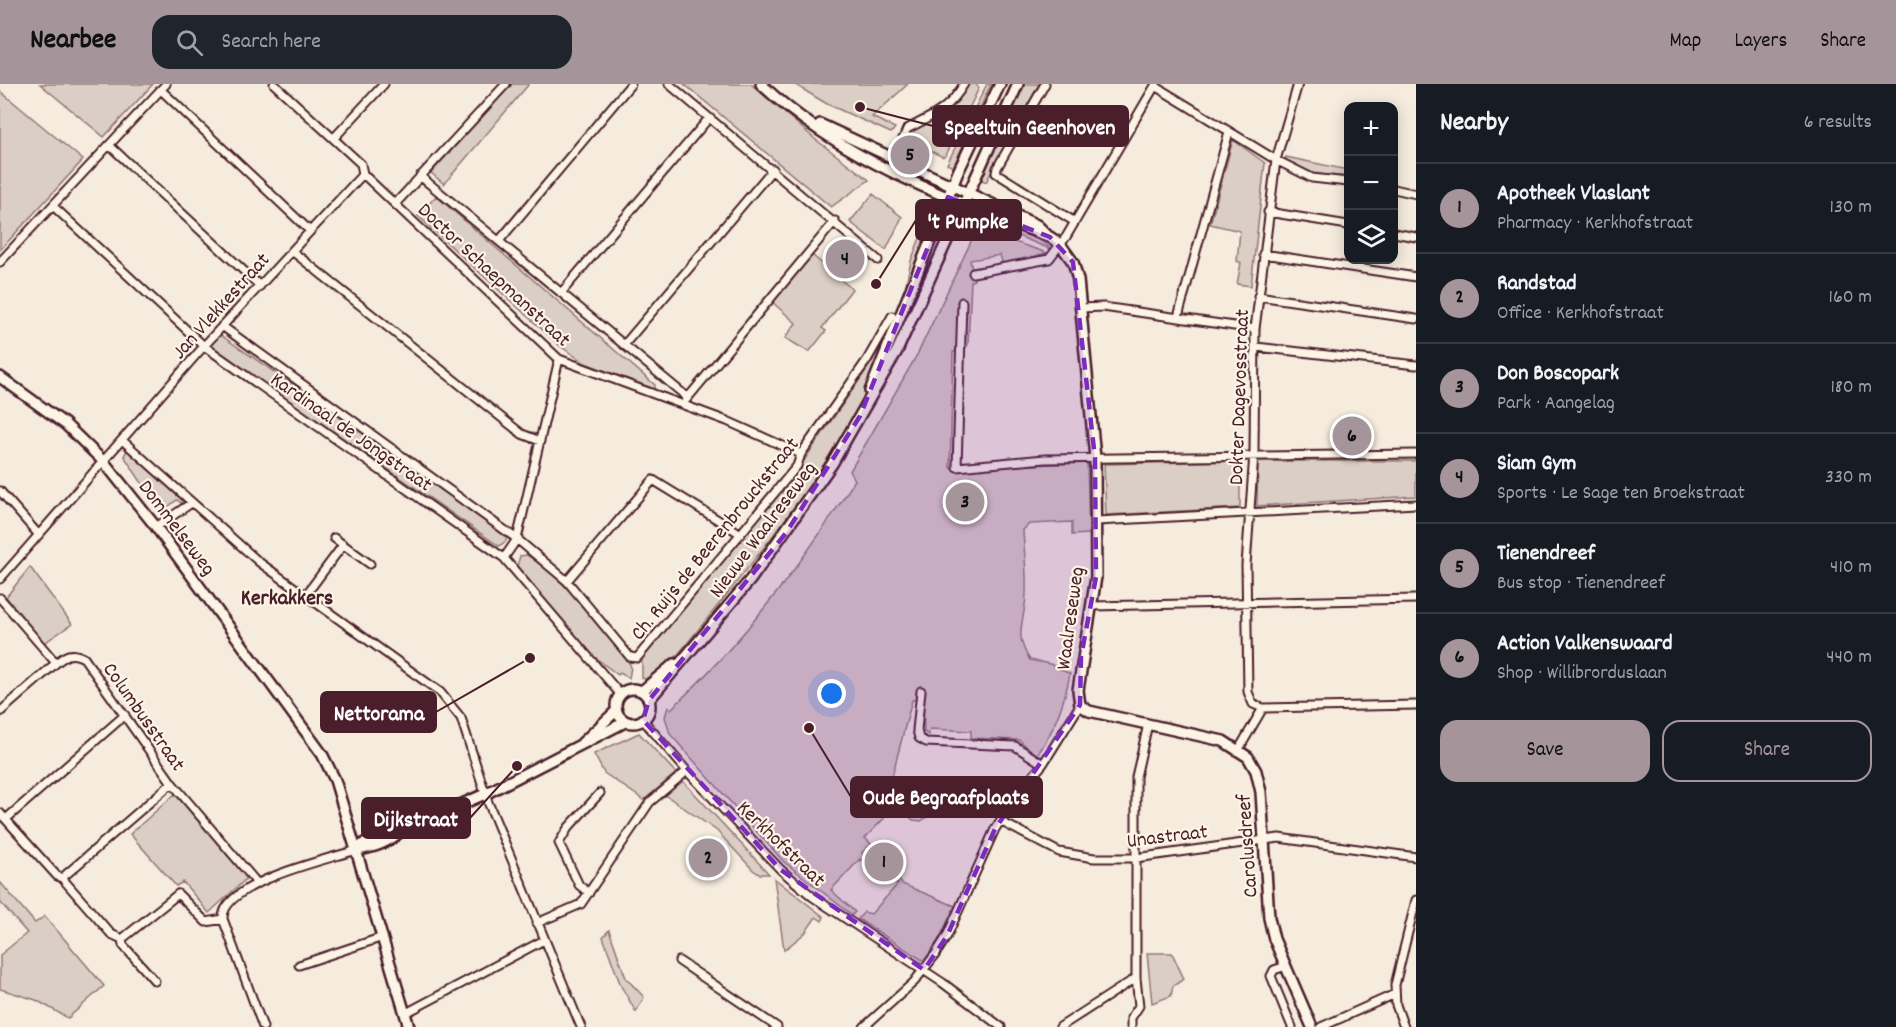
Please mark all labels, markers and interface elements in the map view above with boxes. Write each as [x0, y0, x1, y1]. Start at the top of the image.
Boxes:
search box [152, 15, 572, 69]
text: Nearbee [30, 22, 116, 62]
icon: search [173, 26, 206, 59]
text: Search here [221, 27, 321, 58]
text: Map [1670, 27, 1701, 57]
text: Layers [1734, 27, 1787, 57]
text: Share [1820, 27, 1866, 57]
map controls [1344, 102, 1398, 264]
button: + [1344, 102, 1398, 156]
text: Nearby [1440, 105, 1508, 142]
callout: Speeltuin Geenhoven [933, 106, 1128, 146]
text: 6 results [1804, 109, 1872, 137]
text: Speeltuin Geenhoven [945, 114, 1115, 145]
pin: 5 [890, 132, 930, 178]
button: − [1344, 156, 1398, 210]
text: Apotheek Vlaslant [1497, 179, 1650, 210]
text: 1 [1457, 194, 1462, 222]
text: 130 m [1830, 194, 1872, 222]
street label: Doctor Schaepmanstraat [410, 197, 577, 356]
callout: 't Pumpke [916, 200, 1021, 240]
text: 't Pumpke [928, 208, 1009, 239]
button: layers [1344, 210, 1398, 264]
text: Pharmacy · Kerkhofstraat [1497, 210, 1693, 238]
pin: 4 [826, 236, 864, 282]
street label: Jan Vlekkestraat [166, 247, 279, 367]
text: Randstad [1497, 269, 1577, 300]
text: 2 [1455, 284, 1464, 312]
text: 160 m [1829, 284, 1872, 312]
text: Office · Kerkhofstraat [1497, 300, 1664, 328]
street label: Dokter Dagevosstraat [1223, 308, 1259, 486]
text: Don Boscopark [1497, 359, 1619, 390]
street label: Kardinaal de Jongstraat [263, 366, 438, 501]
text: 3 [1455, 374, 1464, 402]
text: 180 m [1830, 374, 1872, 402]
text: Park · Aangelag [1497, 390, 1615, 418]
pin: 6 [1332, 414, 1372, 458]
street label: Ch. Ruijs de Beerenbrouckstraat [625, 432, 808, 648]
text: Siam Gym [1497, 449, 1576, 480]
street label: Nieuwe Waalreseweg [703, 456, 826, 605]
text: 4 [1455, 464, 1464, 492]
text: 330 m [1825, 464, 1872, 492]
street label: Dommelseweg [130, 475, 222, 583]
pin: 3 [946, 480, 984, 524]
text: Sports · Le Sage ten Broekstraat [1497, 480, 1745, 508]
text: Tienendreef [1497, 539, 1595, 570]
text: 5 [1455, 554, 1464, 582]
text: 410 m [1830, 554, 1872, 582]
street label: Waalreseweg [1050, 565, 1094, 672]
text: Bus stop · Tienendreef [1497, 570, 1665, 598]
district label: Kerkakkers [241, 584, 333, 615]
text: Action Valkenswaard [1497, 629, 1673, 660]
text: 6 [1455, 644, 1464, 672]
text: 440 m [1826, 644, 1872, 672]
street label: Columbusstraat [94, 657, 191, 779]
text: Shop · Willibrorduslaan [1497, 660, 1667, 688]
your location [817, 679, 846, 708]
callout: Nettorama [321, 692, 436, 732]
text: Nettorama [334, 700, 425, 731]
button: Save [1440, 720, 1650, 782]
button: Share [1662, 720, 1872, 782]
callout: Oude Begraafplaats [851, 777, 1042, 817]
text: Oude Begraafplaats [863, 784, 1029, 815]
street label: Carolusdreef [1230, 792, 1268, 899]
street label: Kerkhofstraat [729, 795, 831, 896]
callout: Dijkstraat [362, 798, 470, 838]
text: Dijkstraat [374, 806, 459, 837]
street label: Unastraat [1125, 818, 1210, 858]
pin: 2 [688, 836, 728, 880]
pin: 1 [864, 840, 904, 884]

